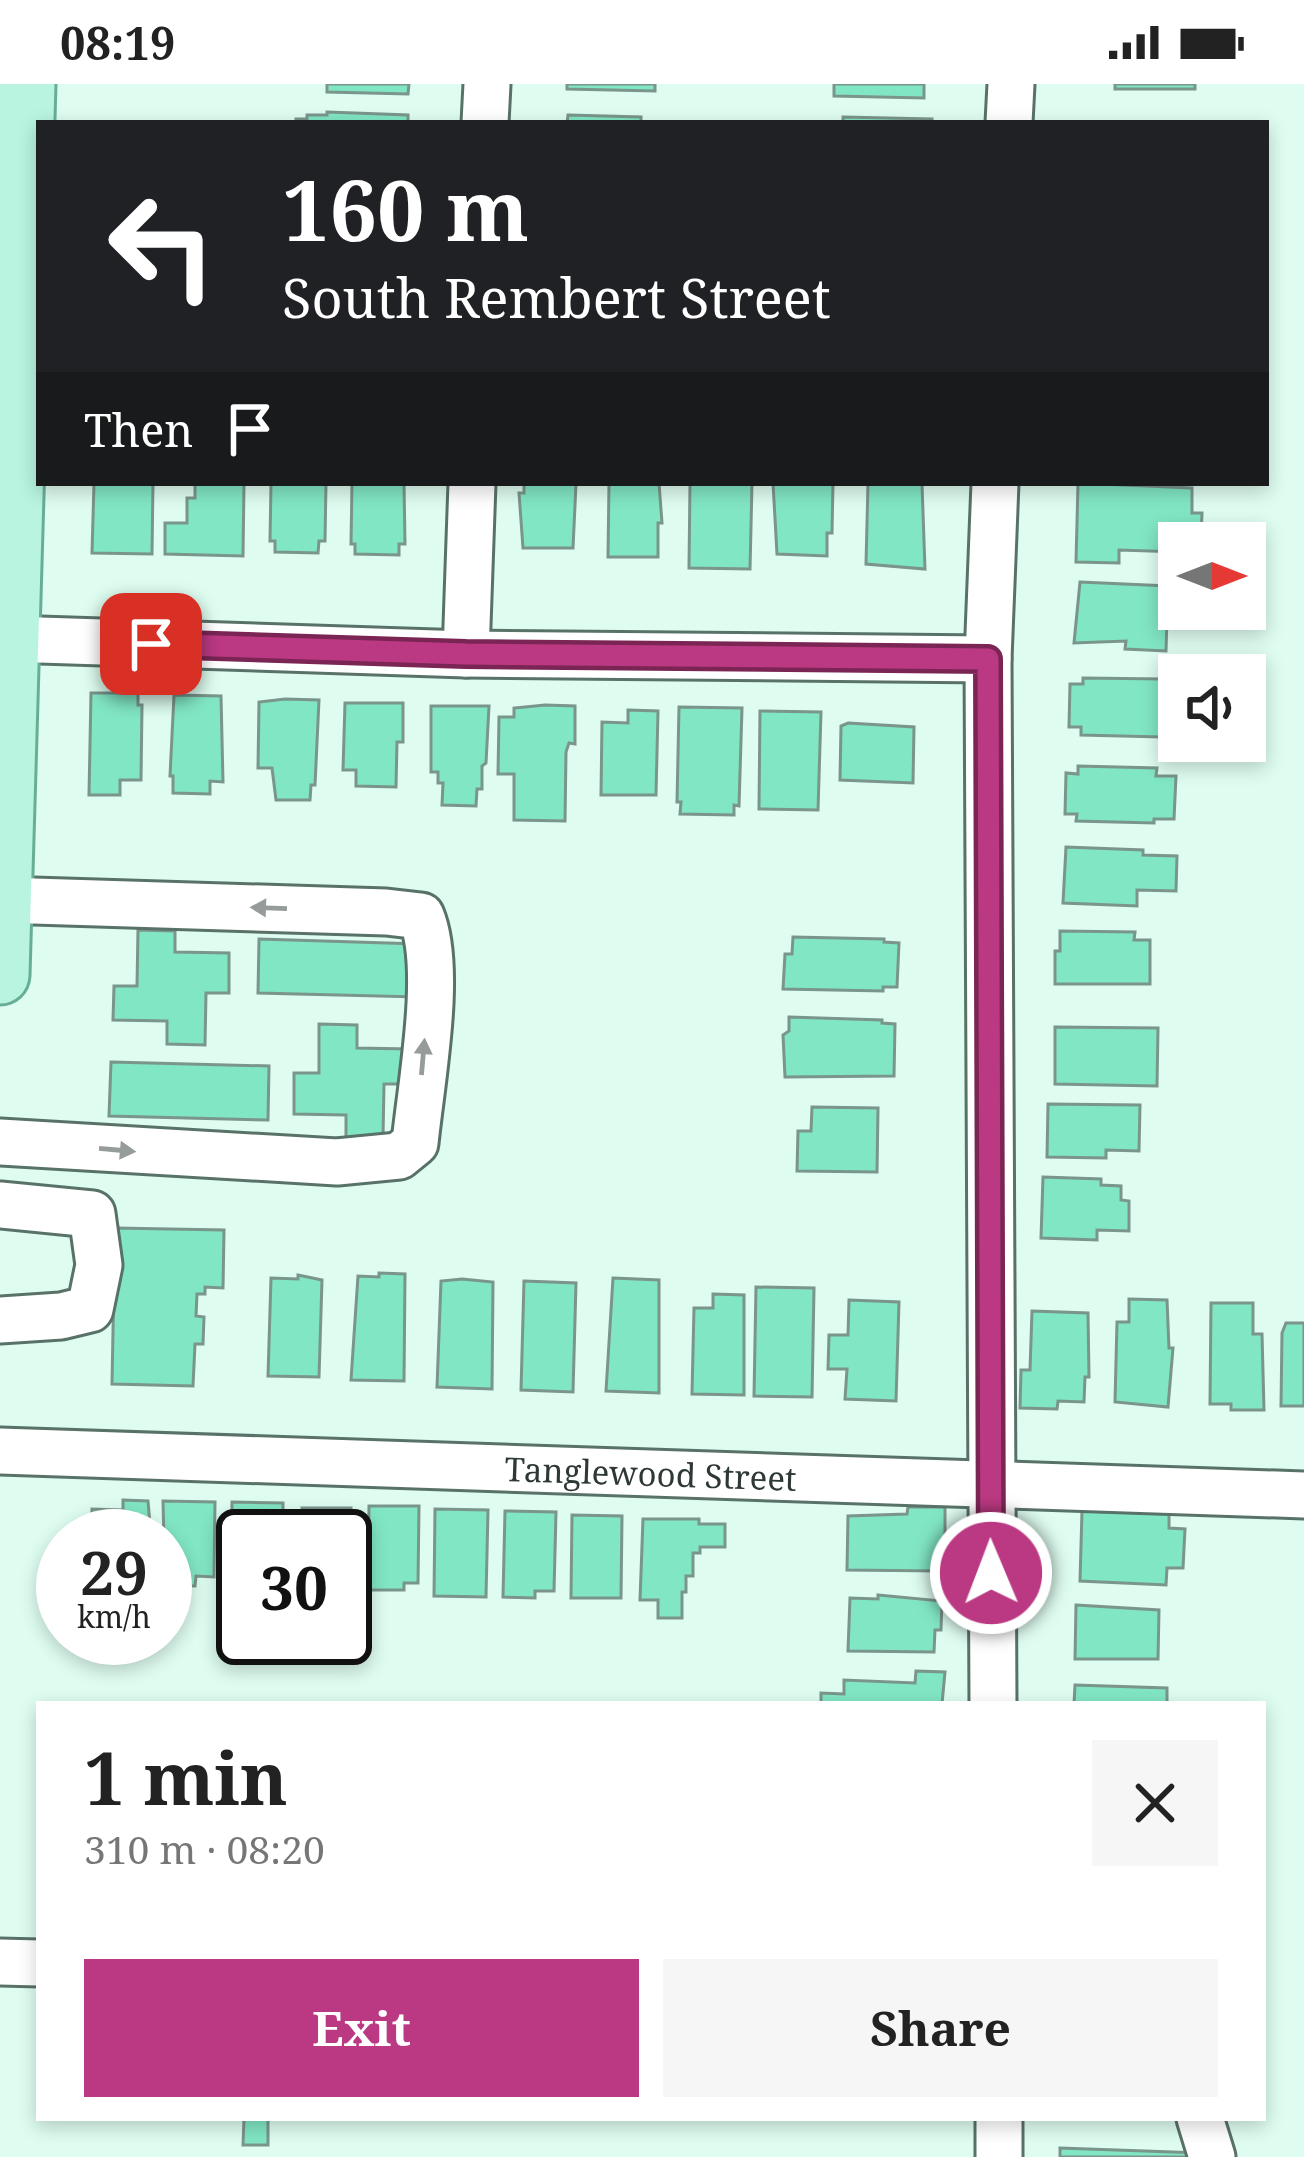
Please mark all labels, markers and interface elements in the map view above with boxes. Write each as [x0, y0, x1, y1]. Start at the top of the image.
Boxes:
text: 08:19 [60, 12, 175, 73]
text: 160 m [282, 151, 529, 266]
icon: left [84, 168, 240, 324]
text: South Rembert Street [282, 260, 831, 334]
icon: arrive [217, 396, 283, 462]
text: Then [84, 399, 193, 460]
north arrow [1158, 522, 1266, 630]
map controls [1158, 522, 1266, 762]
pin [100, 593, 202, 695]
icon: arrive [118, 611, 184, 677]
button: sound [1158, 654, 1266, 762]
one-way arrow [249, 898, 287, 917]
one-way arrow [414, 1038, 433, 1075]
one-way arrow [99, 1141, 136, 1160]
street label: Tanglewood Street [504, 1446, 797, 1500]
speed limit sign: 30 [216, 1509, 372, 1665]
position arrow [928, 1510, 1054, 1636]
text: 29 [80, 1531, 148, 1613]
text: km/h [77, 1596, 151, 1637]
text: 1 min [84, 1728, 288, 1826]
button: close [1092, 1740, 1218, 1866]
text: 310 m · 08:20 [84, 1822, 325, 1875]
button: Exit [84, 1959, 639, 2097]
button: Share [663, 1959, 1218, 2097]

